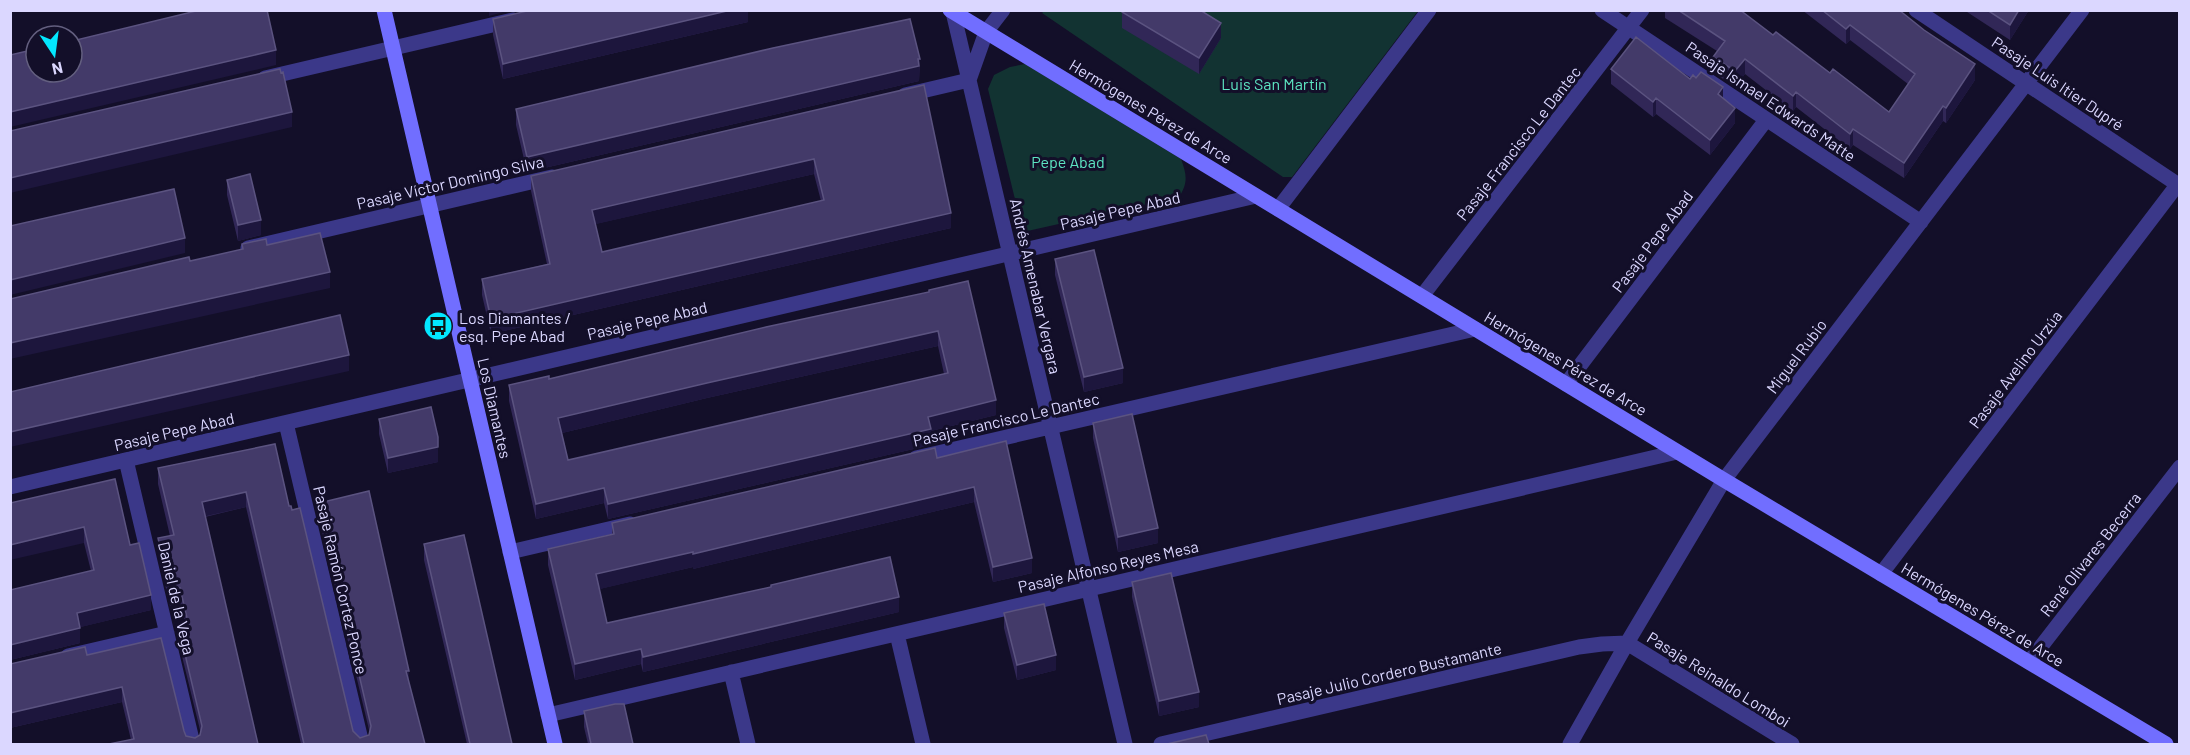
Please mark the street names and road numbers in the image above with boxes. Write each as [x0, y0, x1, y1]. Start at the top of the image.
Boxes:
street label: Pasaje Luis Itier Dupré [1989, 32, 2127, 134]
street label: Pasaje Ismael Edwards Matte [1683, 37, 1859, 165]
street label: Hermógenes Pérez de Arce [1066, 55, 1236, 167]
street label: Pasaje Francisco Le Dantec [1452, 62, 1584, 224]
street label: Pasaje Víctor Domingo Silva [355, 151, 545, 213]
street label: Pasaje Pepe Abad [1608, 186, 1696, 296]
street label: Pasaje Pepe Abad [1058, 187, 1182, 233]
street label: Andrés Amenabar Vergara [1007, 196, 1065, 376]
street label: Pasaje Pepe Abad [585, 297, 709, 343]
street label: Pasaje Avelino Urzúa [1965, 306, 2065, 432]
street label: Hermógenes Pérez de Arce [1481, 307, 1651, 419]
street label: Miguel Rubio [1762, 315, 1830, 397]
street label: Los Diamantes [474, 356, 516, 460]
street label: Pasaje Francisco Le Dantec [911, 388, 1101, 450]
street label: Pasaje Pepe Abad [112, 408, 236, 454]
street label: Pasaje Ramón Cortez Ponce [310, 484, 372, 676]
street label: René Olivares Becerra [2036, 488, 2144, 620]
street label: Pasaje Alfonso Reyes Mesa [1016, 536, 1200, 596]
street label: Daniel de la Vega [155, 540, 199, 656]
street label: Hermógenes Pérez de Arce [1898, 558, 2068, 670]
street label: Pasaje Reinaldo Lomboi [1644, 627, 1794, 731]
street label: Pasaje Julio Cordero Bustamante [1275, 638, 1503, 708]

